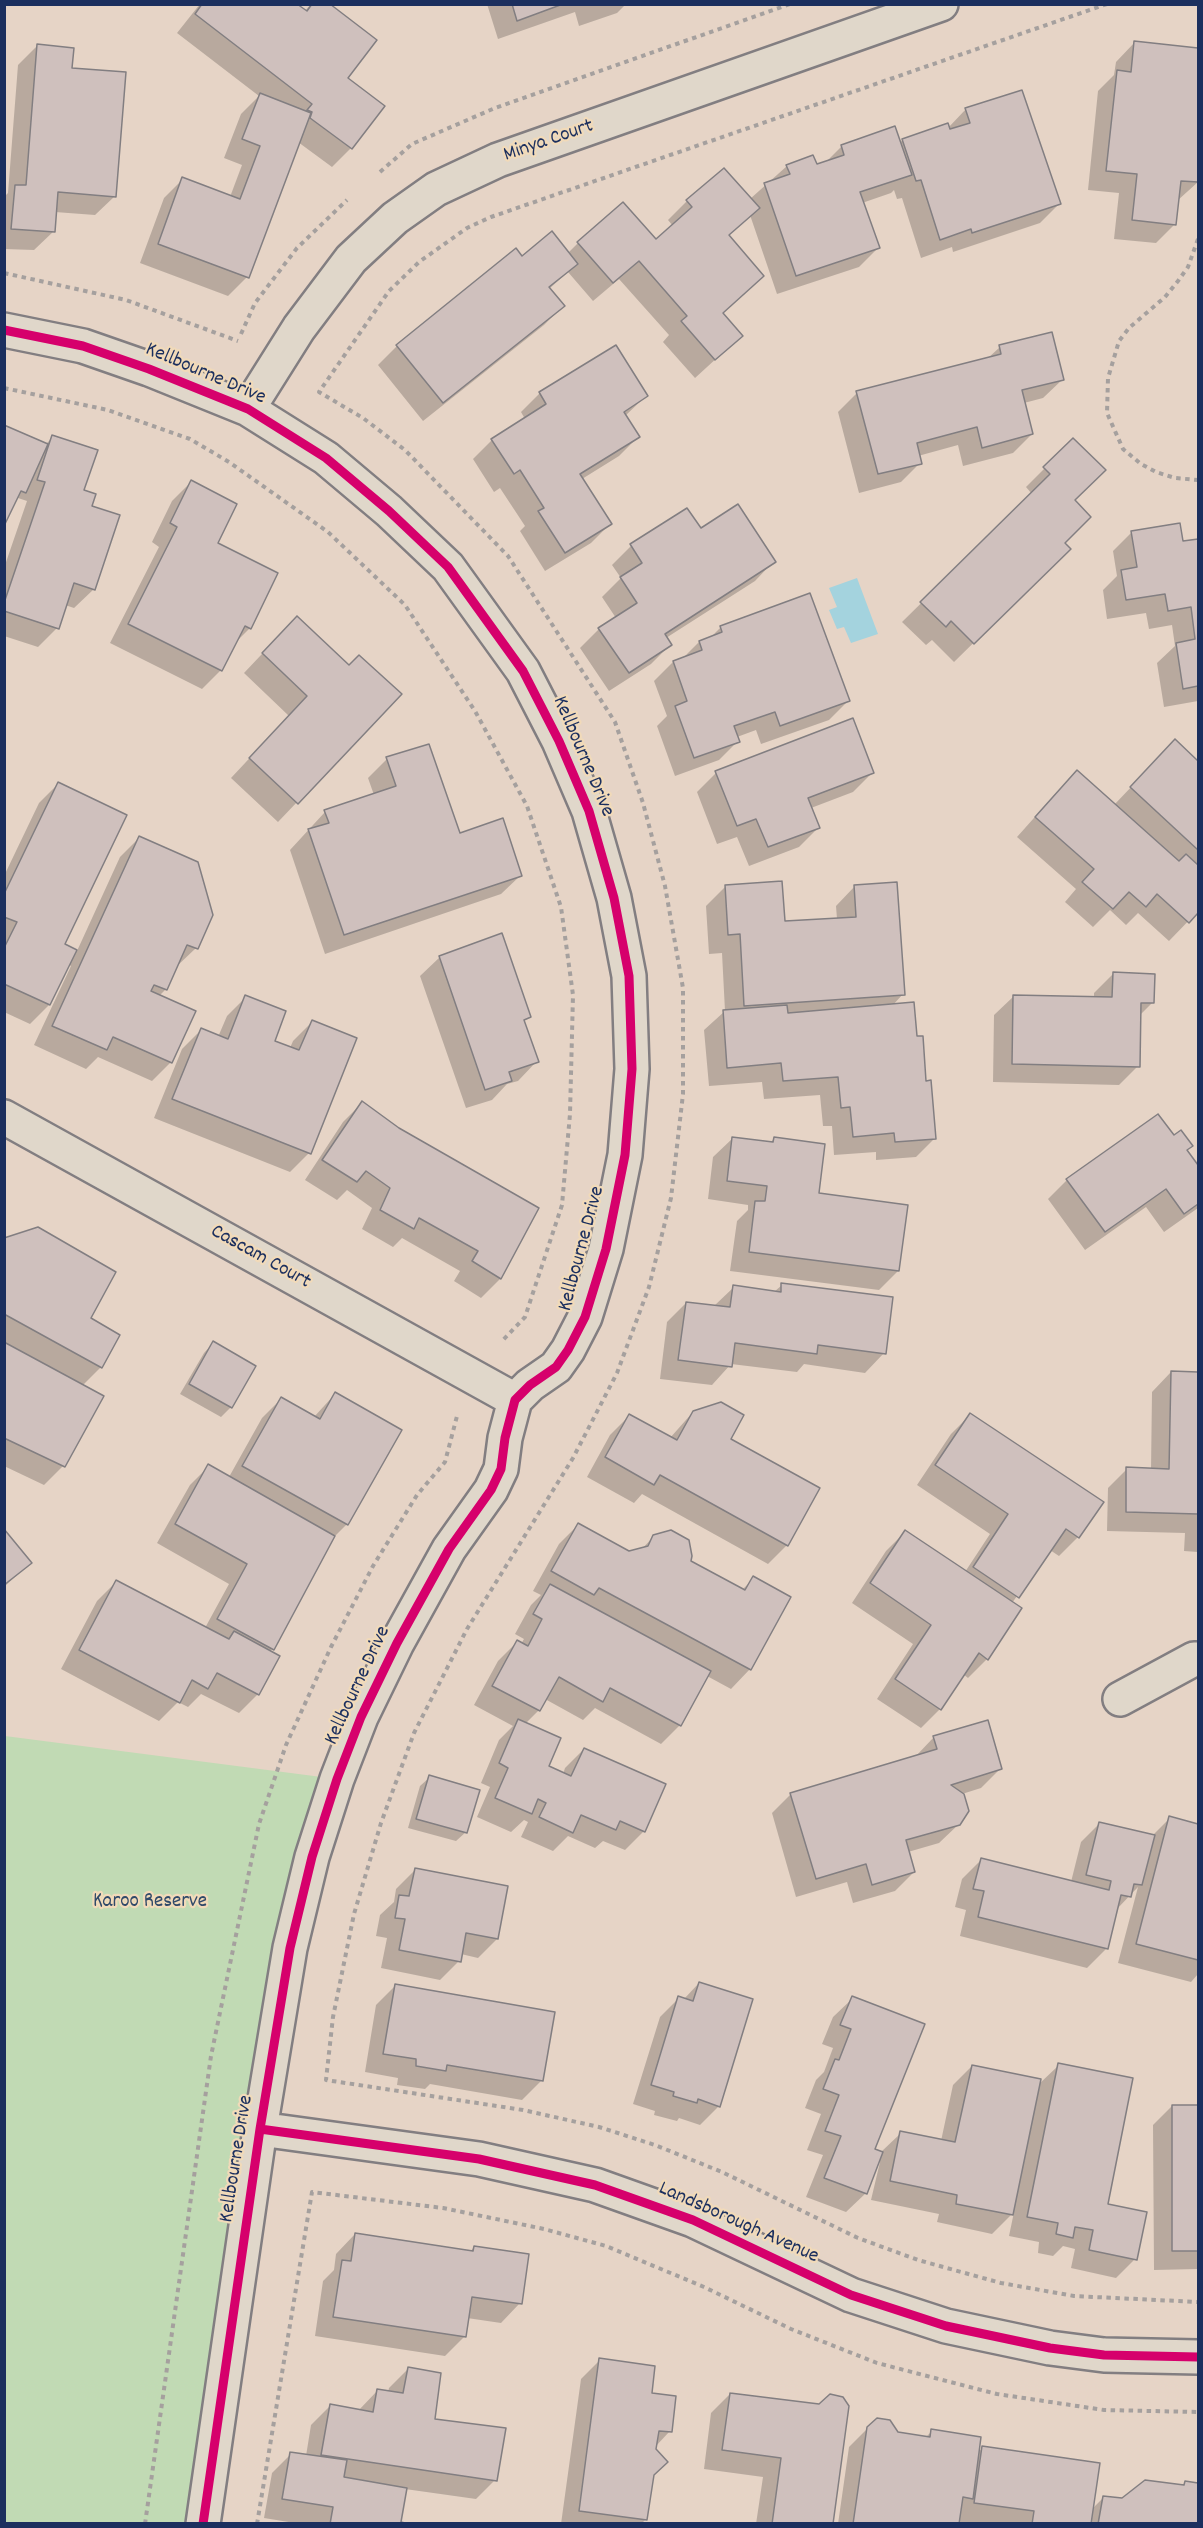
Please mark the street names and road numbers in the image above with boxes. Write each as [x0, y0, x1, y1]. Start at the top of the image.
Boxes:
street label: Minya Court [501, 115, 597, 169]
street label: Kellbourne Drive [141, 338, 269, 412]
street label: Kellbourne Drive [545, 693, 619, 821]
street label: Kellbourne Drive [554, 1184, 612, 1314]
street label: Cascam Court [205, 1220, 315, 1296]
street label: Kellbourne Drive [320, 1622, 398, 1750]
street label: Kellbourne Drive [216, 2094, 260, 2224]
street label: Landsborough Avenue [654, 2177, 822, 2271]

